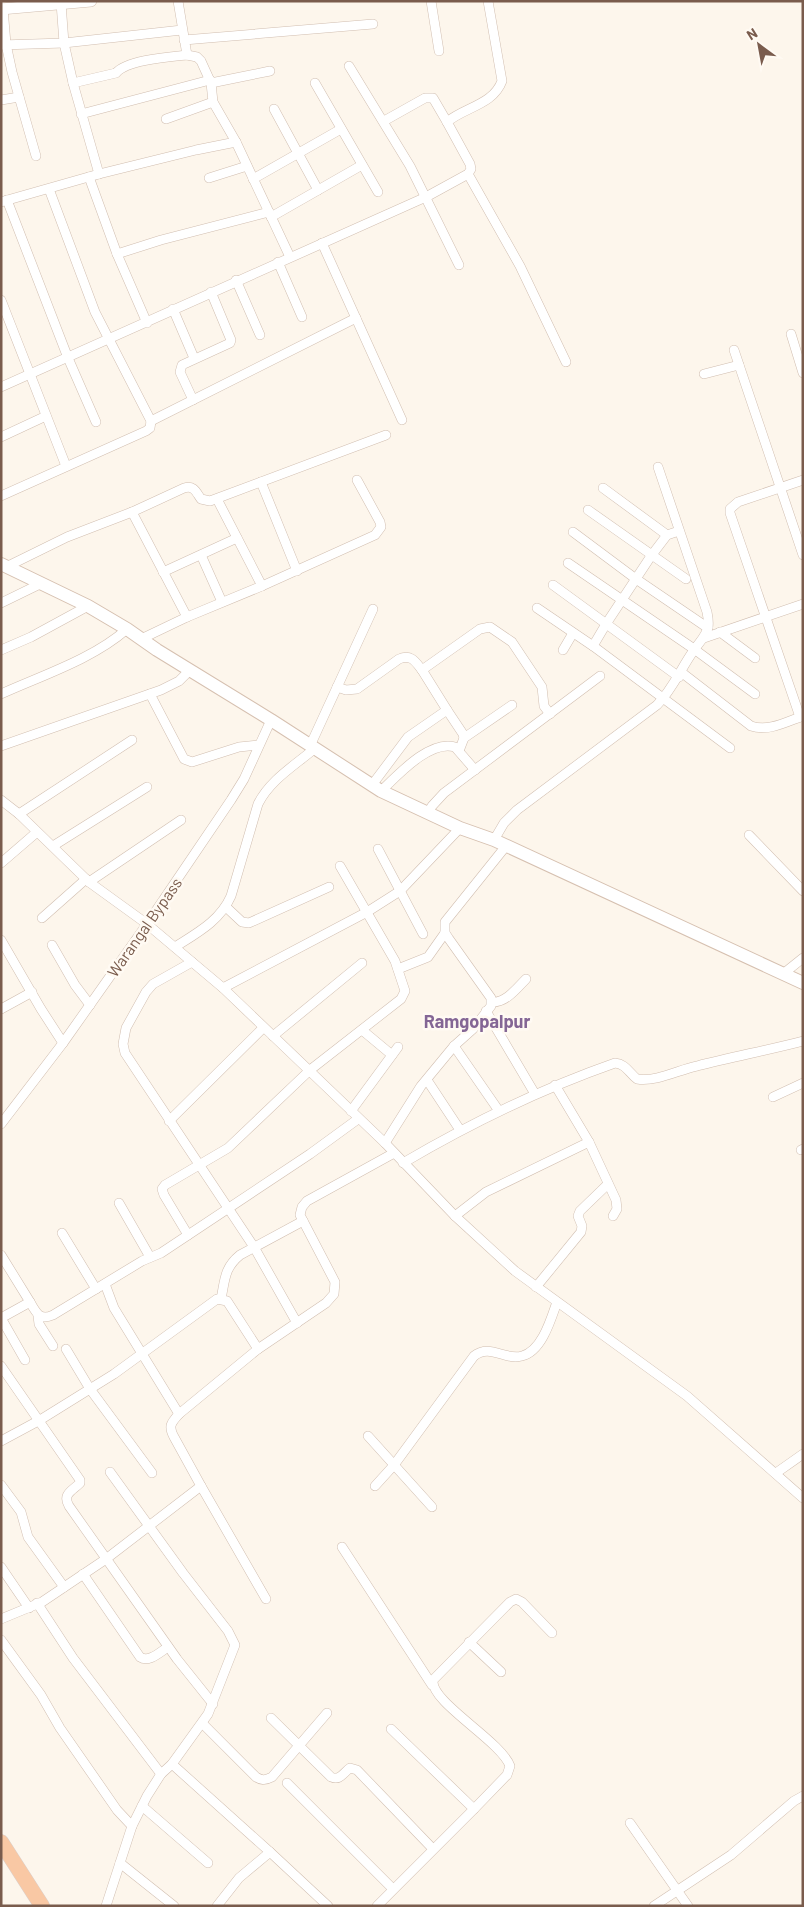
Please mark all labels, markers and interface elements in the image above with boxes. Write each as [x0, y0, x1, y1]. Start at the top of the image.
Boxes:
north arrow [734, 20, 784, 70]
text: N [743, 24, 760, 43]
street label: Warangal Bypass [103, 874, 185, 980]
district label: Ramgopalpur [424, 1010, 530, 1032]

